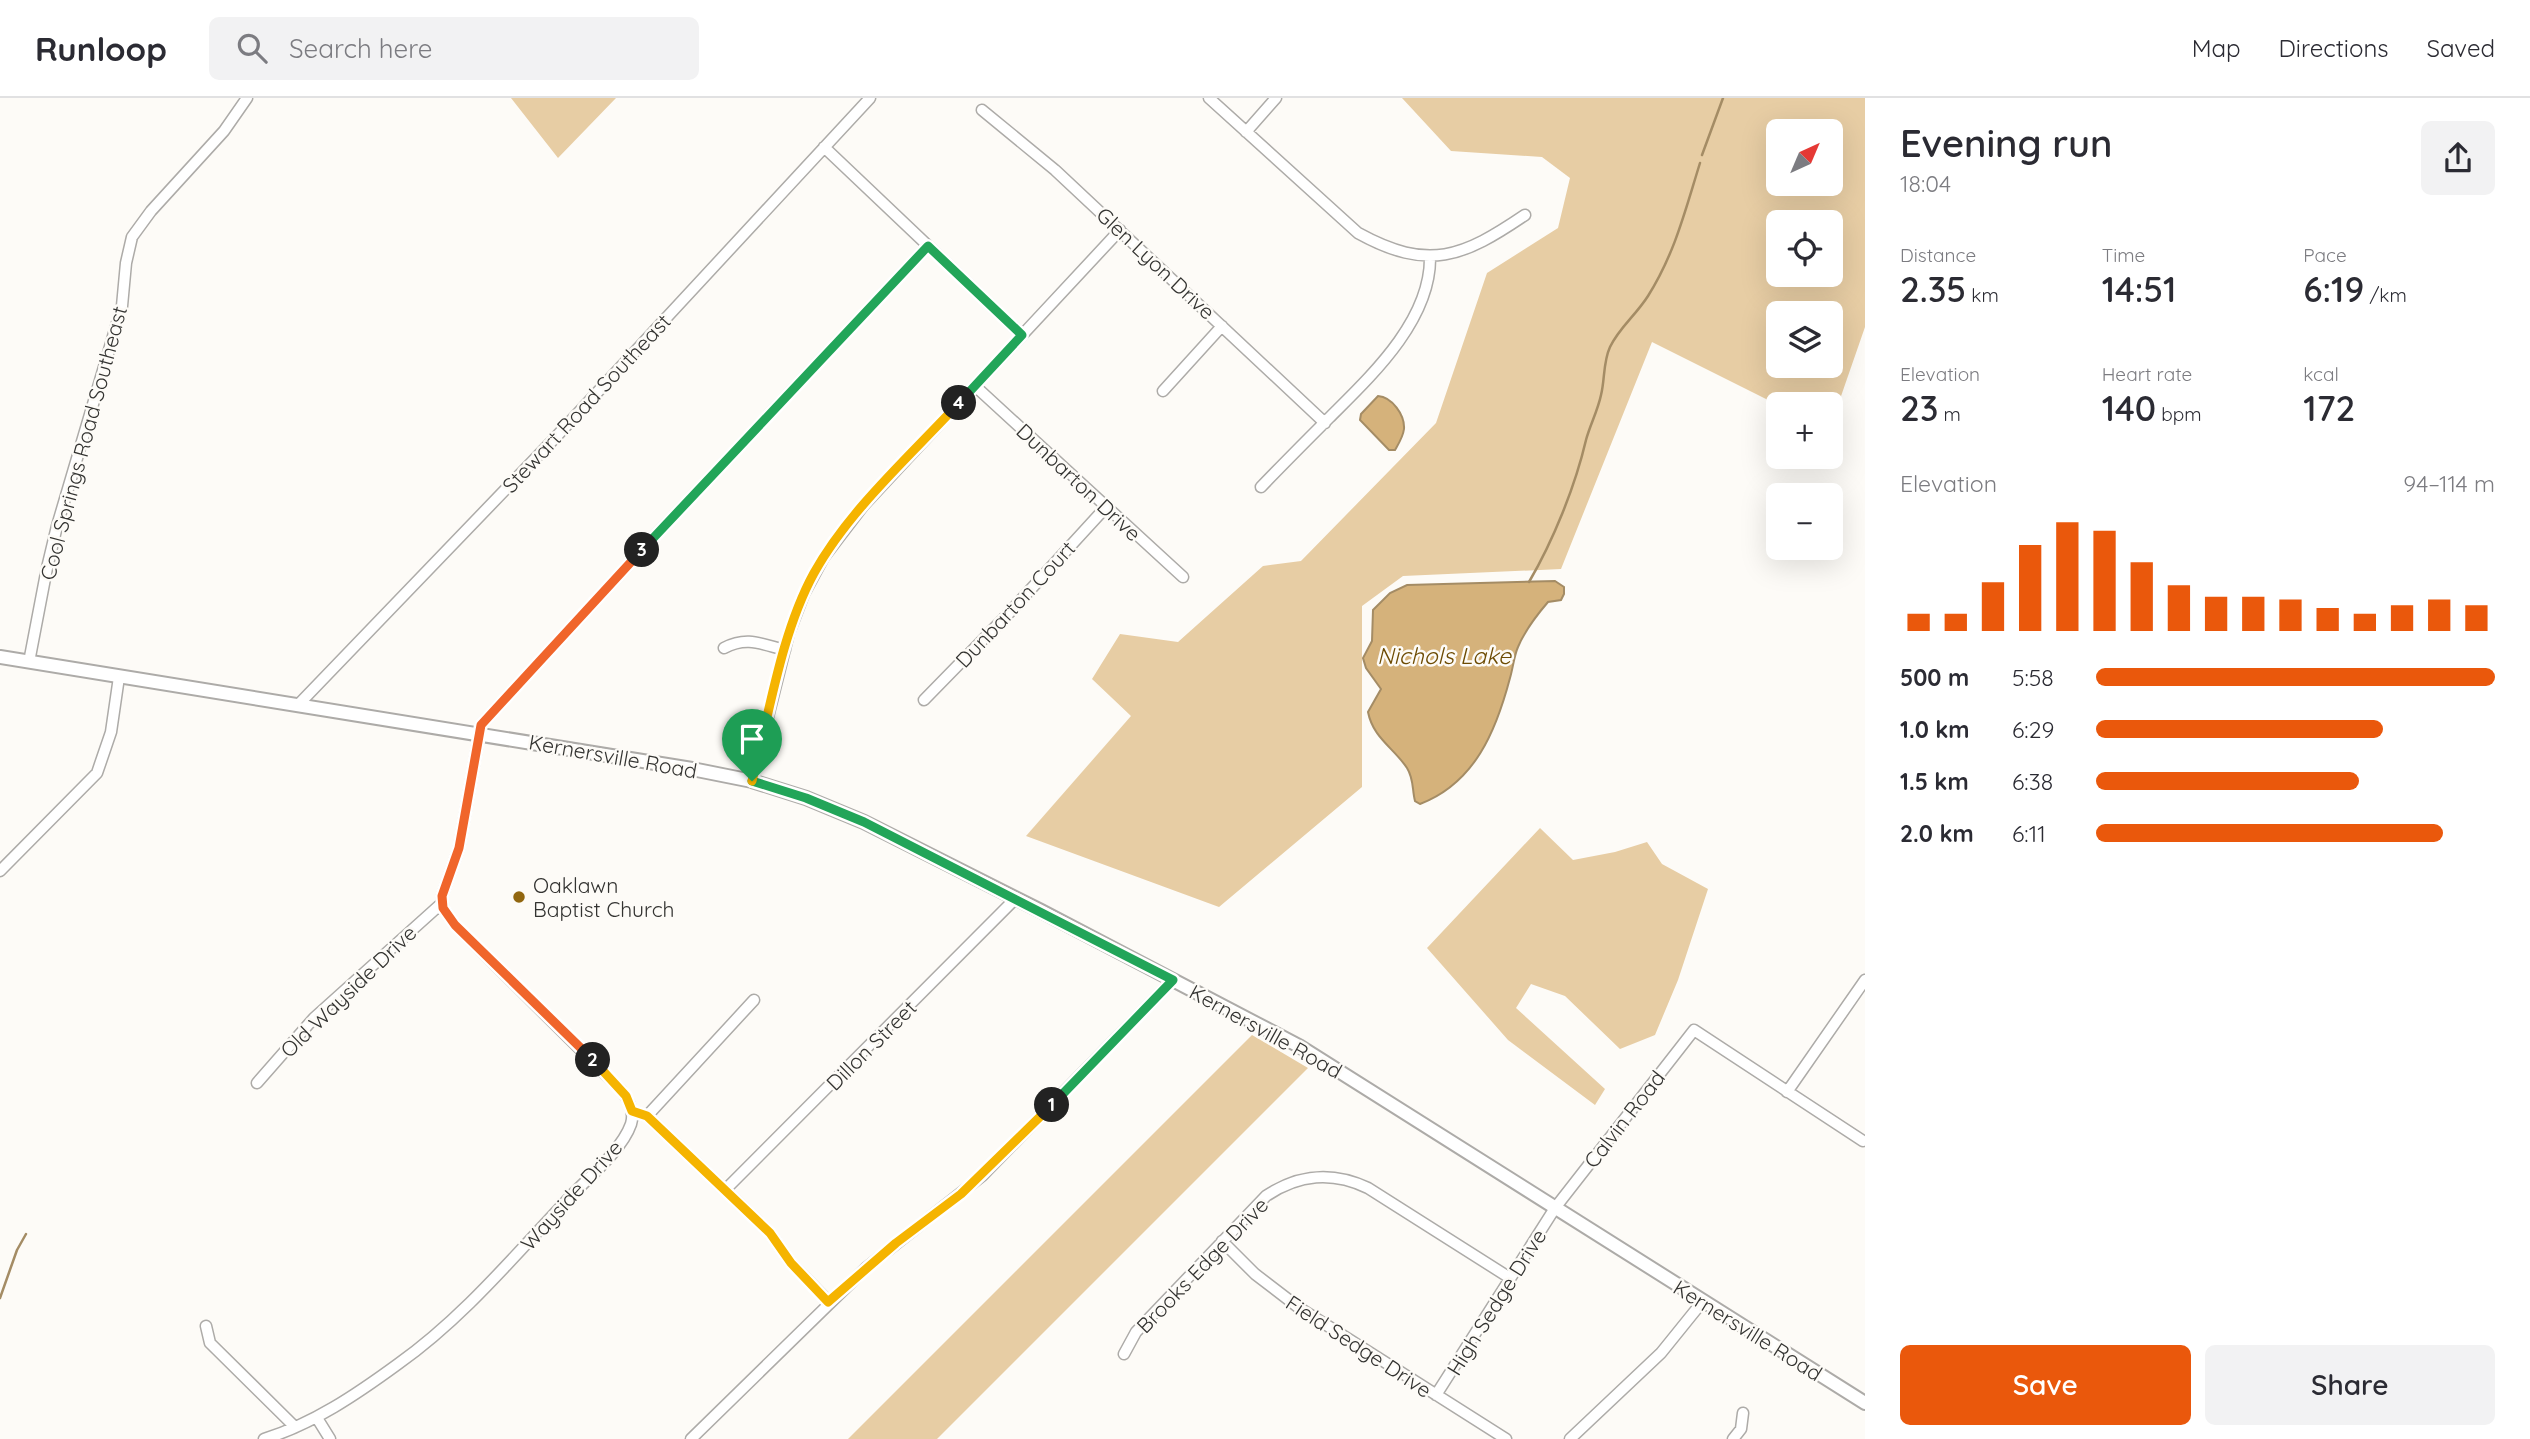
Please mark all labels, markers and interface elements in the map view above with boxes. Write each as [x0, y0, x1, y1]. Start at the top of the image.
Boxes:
search box [209, 17, 699, 80]
text: Runloop [35, 28, 167, 69]
icon: search [233, 29, 271, 67]
text: Search here [289, 32, 432, 65]
text: Map [2192, 33, 2241, 63]
text: Directions [2279, 33, 2389, 63]
text: Saved [2427, 33, 2495, 63]
north arrow [1766, 119, 1843, 196]
map controls [1766, 119, 1843, 560]
text: Evening run [1900, 119, 2113, 167]
button: share [2421, 121, 2495, 195]
text: 18:04 [1900, 169, 1951, 198]
street label: Glen Lyon Drive [1091, 201, 1221, 325]
button: locate [1766, 210, 1843, 287]
text: Distance [1900, 243, 1976, 267]
text: Time [2102, 243, 2145, 267]
text: Pace [2303, 243, 2347, 267]
text: 2.35 [1900, 267, 1966, 311]
text: 14:51 [2102, 267, 2177, 311]
text: 6:19 [2303, 267, 2364, 311]
text: km [1966, 283, 1999, 307]
text: /km [2364, 283, 2407, 307]
button: layers [1766, 301, 1843, 378]
street label: Cool Springs Road Southeast [34, 303, 132, 583]
street label: Stewart Road Southeast [496, 308, 676, 498]
text: Elevation [1900, 362, 1980, 386]
text: Heart rate [2102, 362, 2192, 386]
text: kcal [2303, 362, 2339, 386]
pin: 4 [942, 386, 976, 420]
text: 23 [1900, 386, 1938, 430]
text: 140 [2102, 386, 2156, 430]
text: 172 [2303, 386, 2355, 430]
text: 4 [953, 390, 964, 414]
button: + [1766, 392, 1843, 469]
text: m [1938, 402, 1961, 426]
text: bpm [2156, 402, 2202, 426]
street label: Dunbarton Drive [1011, 418, 1147, 546]
text: Elevation [1900, 469, 1997, 498]
text: 94–114 m [2403, 469, 2495, 498]
button: − [1766, 483, 1843, 560]
pin: 3 [624, 532, 660, 568]
street label: Dunbarton Court [950, 535, 1080, 673]
text: 3 [636, 537, 647, 561]
water label: Nichols Lake [1377, 641, 1512, 670]
text: 500 m [1900, 663, 1969, 692]
text: 5:58 [2012, 663, 2054, 692]
pin [722, 709, 782, 781]
text: 1.0 km [1900, 715, 1970, 744]
text: 6:29 [2012, 715, 2054, 744]
icon: arrive [733, 720, 771, 758]
street label: Kernersville Road [527, 728, 699, 784]
text: 1.5 km [1900, 767, 1969, 796]
text: 6:38 [2012, 767, 2053, 796]
text: 2.0 km [1900, 819, 1974, 848]
text: 6:11 [2012, 819, 2046, 848]
place label: Oaklawn Baptist Church [533, 872, 674, 922]
marker: Oaklawn Baptist Church [511, 889, 527, 905]
street label: Old Wayside Drive [275, 920, 421, 1062]
street label: Kernersville Road [1185, 978, 1347, 1084]
street label: Dillon Street [820, 994, 922, 1096]
pin: 2 [576, 1042, 610, 1077]
text: 2 [587, 1047, 598, 1071]
street label: Calvin Road [1578, 1065, 1670, 1173]
pin: 1 [1034, 1088, 1070, 1122]
text: 1 [1048, 1092, 1055, 1116]
street label: Wayside Drive [515, 1134, 627, 1256]
street label: Brooks Edge Drive [1131, 1192, 1273, 1338]
street label: High Sedge Drive [1441, 1224, 1551, 1380]
street label: Kernersville Road [1669, 1274, 1827, 1386]
street label: Field Sedge Drive [1281, 1289, 1437, 1403]
button: Save [1900, 1345, 2191, 1425]
button: Share [2205, 1345, 2495, 1425]

